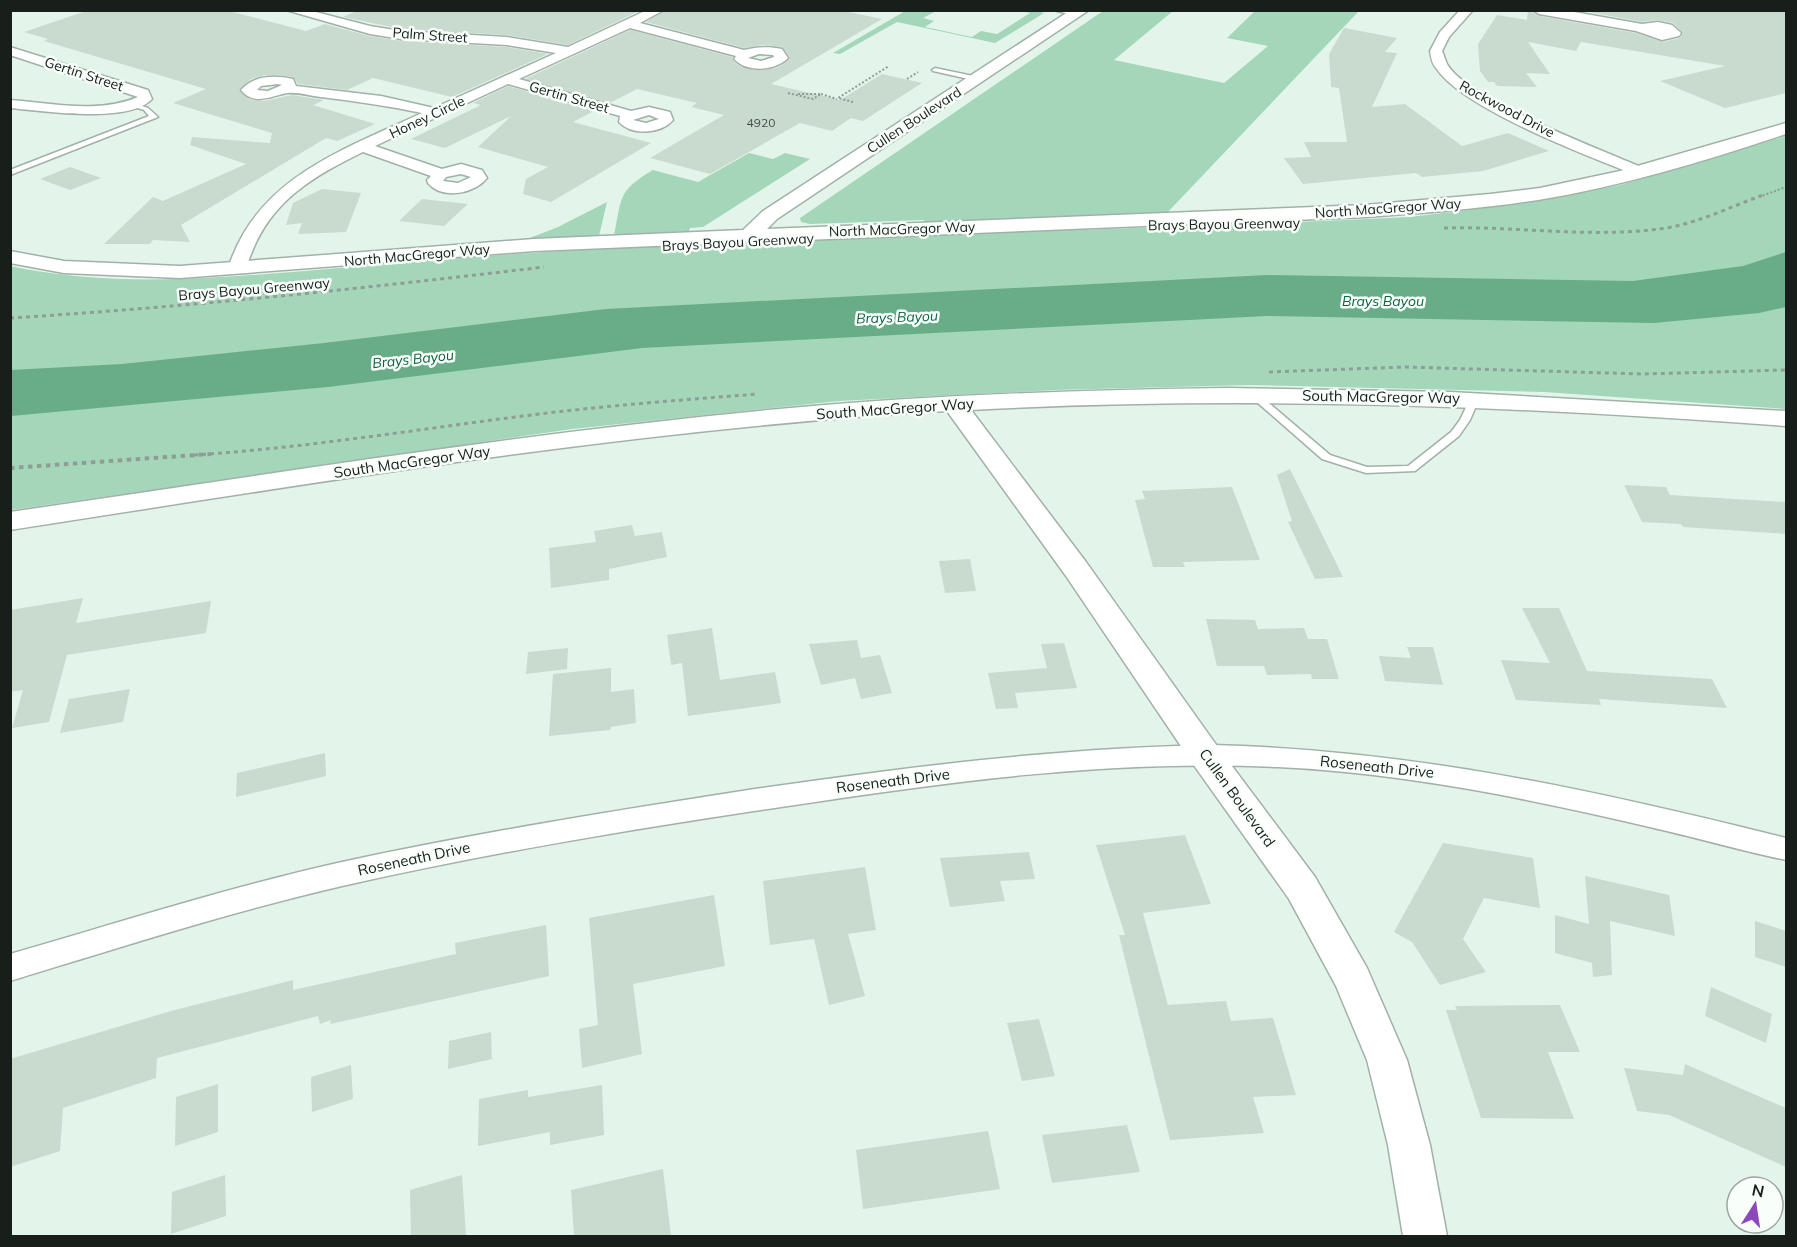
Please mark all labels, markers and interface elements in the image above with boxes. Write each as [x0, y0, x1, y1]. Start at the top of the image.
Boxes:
street label: Palm Street [392, 23, 468, 47]
street label: Gertin Street [42, 53, 126, 95]
street label: Rockwood Drive [1456, 76, 1558, 142]
street label: Gertin Street [527, 77, 611, 117]
street label: Cullen Boulevard [863, 83, 965, 157]
street label: Honey Circle [386, 92, 468, 142]
house number: 4920 [747, 115, 775, 130]
street label: North MacGregor Way [1314, 194, 1462, 222]
street label: Brays Bayou Greenway [1148, 214, 1301, 234]
street label: North MacGregor Way [828, 217, 976, 241]
street label: Brays Bayou Greenway [662, 229, 815, 255]
street label: North MacGregor Way [343, 240, 491, 270]
street label: Brays Bayou Greenway [177, 273, 331, 305]
water label: Brays Bayou [1342, 292, 1424, 310]
water label: Brays Bayou [856, 307, 938, 327]
water label: Brays Bayou [371, 346, 455, 372]
street label: South MacGregor Way [1302, 386, 1460, 407]
street label: South MacGregor Way [816, 394, 974, 423]
street label: South MacGregor Way [332, 441, 491, 482]
street label: Cullen Boulevard [1195, 745, 1279, 851]
street label: Roseneath Drive [1319, 751, 1435, 782]
street label: Roseneath Drive [835, 764, 951, 797]
street label: Roseneath Drive [356, 837, 472, 880]
north arrow [1725, 1175, 1785, 1235]
text: N [1750, 1179, 1766, 1201]

